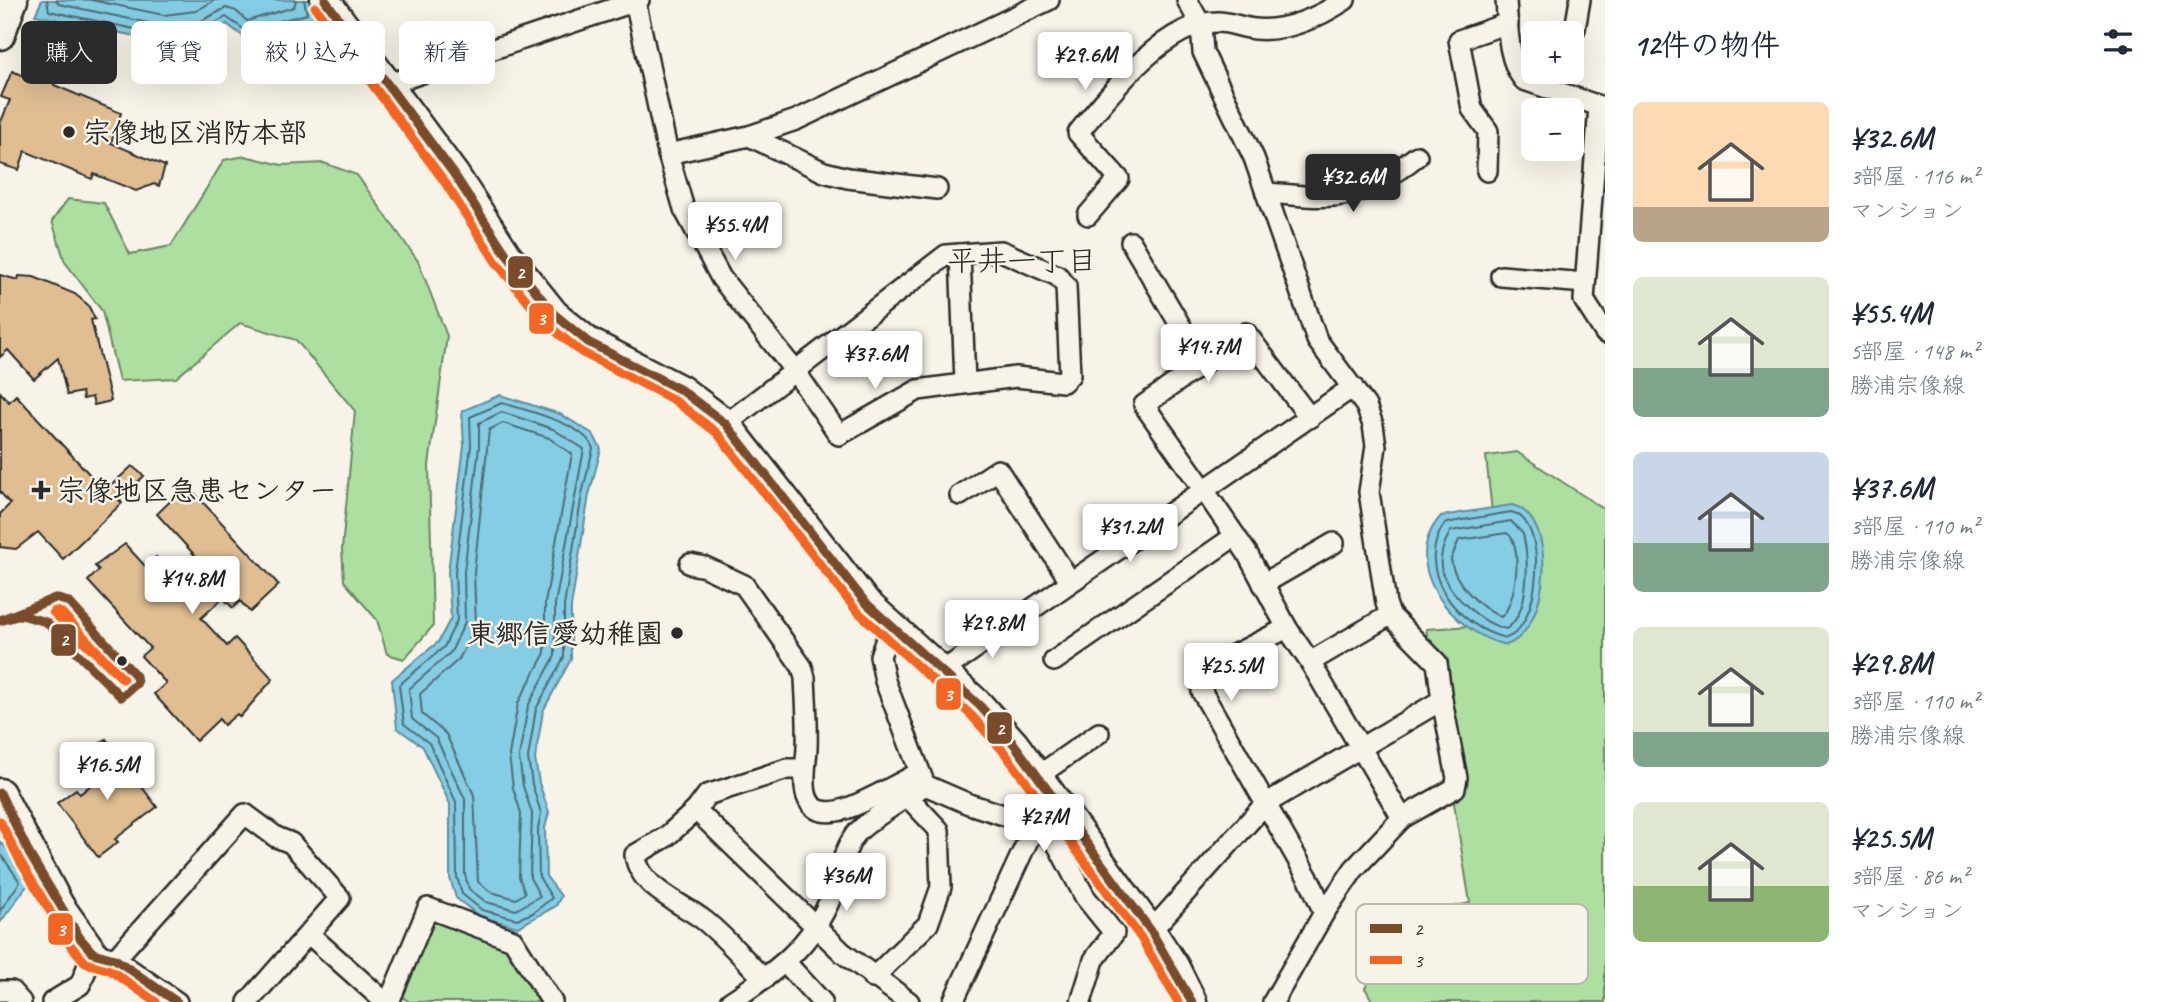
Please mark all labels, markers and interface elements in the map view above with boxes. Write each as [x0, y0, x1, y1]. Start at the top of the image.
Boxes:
chip: 購入 [21, 21, 117, 84]
chip: 賃貸 [131, 21, 227, 84]
chip: 絞り込み [241, 21, 385, 84]
chip: 新着 [399, 21, 495, 84]
map controls [1521, 21, 1584, 161]
button: + [1521, 21, 1584, 84]
icon: filters [2099, 23, 2137, 61]
text: 12件の物件 [1633, 26, 1780, 64]
pin: ¥29.6M [1028, 32, 1142, 92]
text: ¥29.6M [1054, 40, 1116, 69]
button: − [1521, 98, 1584, 161]
place label: 宗像地区消防本部 [83, 115, 307, 150]
text: ¥32.6M [1850, 119, 1932, 157]
marker: 宗像地区消防本部 [61, 124, 77, 140]
icon: home [1689, 130, 1773, 214]
pin: ¥32.6M [1296, 154, 1410, 214]
text: ¥32.6M [1321, 162, 1385, 191]
text: 3部屋 · 116 m² [1850, 162, 1979, 191]
text: マンション [1850, 196, 1964, 225]
pin: ¥55.4M [678, 202, 792, 262]
text: ¥55.4M [704, 210, 766, 239]
district label: 平井一丁目 [947, 242, 1097, 280]
line badge: 2 [507, 255, 534, 289]
text: 2 [516, 261, 527, 285]
text: ¥55.4M [1850, 294, 1931, 332]
line badge: 3 [528, 302, 555, 335]
icon: home [1689, 305, 1773, 389]
text: 3 [537, 307, 548, 331]
pin: ¥14.7M [1151, 324, 1265, 384]
pin: ¥37.6M [818, 332, 932, 391]
text: ¥14.7M [1177, 332, 1239, 361]
text: 5部屋 · 148 m² [1850, 337, 1979, 366]
text: ¥37.6M [843, 339, 907, 368]
text: 勝浦宗像線 [1850, 371, 1965, 400]
text: ¥37.6M [1850, 469, 1932, 507]
place label: 宗像地区急患センター [57, 473, 337, 508]
marker: 宗像地区急患センター [31, 480, 51, 500]
icon: home [1689, 480, 1773, 564]
pin: ¥31.2M [1073, 504, 1187, 564]
text: ¥31.2M [1099, 512, 1161, 541]
text: 3部屋 · 110 m² [1850, 512, 1979, 541]
text: 勝浦宗像線 [1850, 546, 1965, 575]
pin: ¥14.8M [135, 556, 249, 616]
text: ¥14.8M [161, 564, 223, 593]
pin: ¥29.8M [935, 600, 1049, 660]
text: ¥29.8M [961, 608, 1023, 637]
place label: 東郷信愛幼稚園 [467, 616, 663, 651]
line badge: 2 [50, 623, 77, 657]
marker: 東郷信愛幼稚園 [669, 625, 685, 641]
text: 2 [60, 628, 71, 652]
pin: ¥25.5M [1174, 644, 1288, 703]
text: ¥29.8M [1850, 644, 1931, 682]
text: ¥25.5M [1200, 651, 1262, 680]
unlabelled marker [115, 654, 129, 668]
icon: home [1689, 655, 1773, 739]
line badge: 3 [935, 677, 962, 711]
text: 3 [944, 683, 955, 707]
text: 3部屋 · 110 m² [1850, 687, 1979, 716]
line badge: 2 [986, 711, 1013, 745]
text: 2 [996, 717, 1007, 741]
text: 勝浦宗像線 [1850, 721, 1965, 750]
pin: ¥16.5M [50, 742, 164, 802]
text: ¥16.5M [76, 750, 138, 779]
pin: ¥27M [1003, 794, 1085, 854]
text: ¥27M [1020, 802, 1068, 831]
text: ¥25.5M [1850, 819, 1931, 857]
icon: home [1689, 830, 1773, 914]
pin: ¥36M [805, 853, 887, 913]
text: ¥36M [822, 861, 870, 890]
text: 3部屋 · 86 m² [1850, 862, 1968, 891]
text: マンション [1850, 896, 1964, 925]
legend [1356, 904, 1588, 984]
line badge: 3 [47, 912, 74, 946]
text: 2 [1414, 917, 1424, 941]
text: 3 [57, 918, 68, 942]
text: 3 [1414, 949, 1424, 973]

